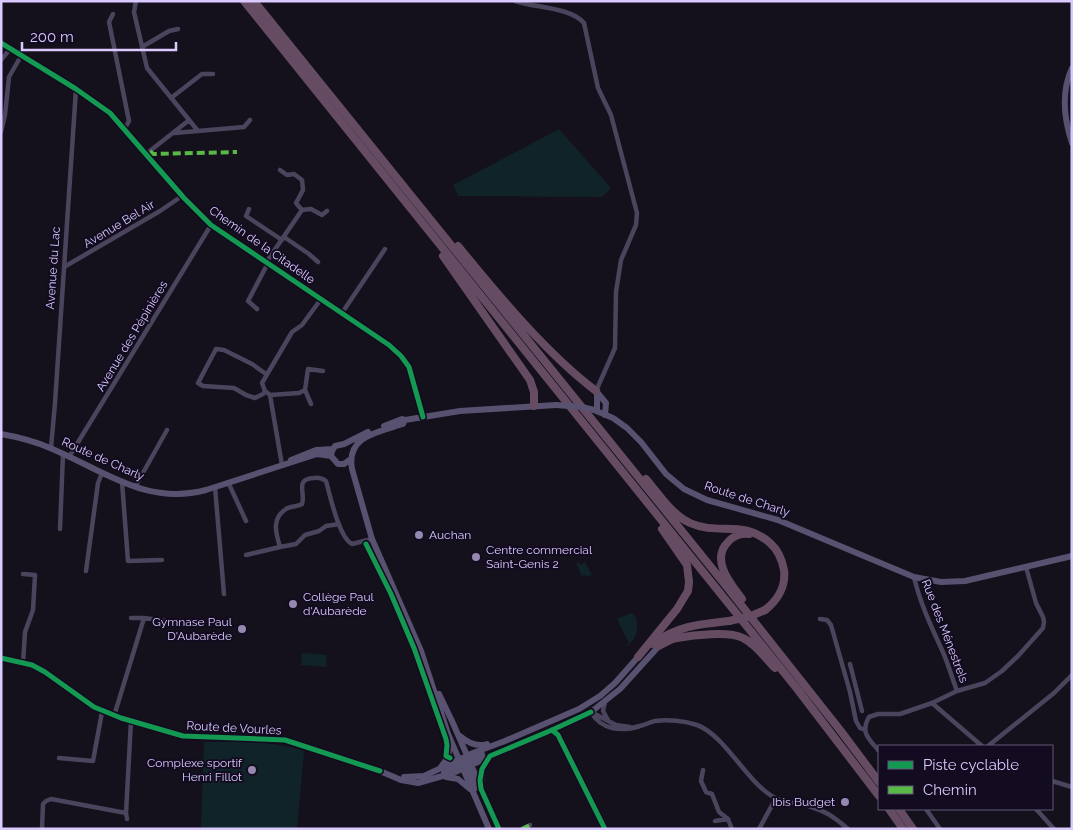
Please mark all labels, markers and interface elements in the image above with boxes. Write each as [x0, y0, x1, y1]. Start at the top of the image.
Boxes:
scale bar [22, 20, 176, 52]
text: 200 m [30, 28, 74, 46]
street label: Avenue Bel Air [81, 197, 158, 251]
street label: Chemin de la Citadelle [206, 203, 318, 287]
street label: Avenue du Lac [43, 226, 63, 310]
street label: Avenue des Pépinières [93, 278, 171, 394]
street label: Route de Charly [59, 434, 147, 484]
street label: Route de Charly [702, 479, 792, 520]
place label: Auchan [429, 528, 471, 542]
marker: Auchan [413, 529, 425, 541]
place label: Centre commercial Saint-Genis 2 [486, 543, 593, 571]
marker: Centre commercial Saint-Genis 2 [470, 551, 482, 563]
street label: Rue des Ménestrels [919, 577, 971, 685]
place label: Collège Paul d'Aubarède [303, 590, 375, 618]
marker: Collège Paul d'Aubarède [287, 598, 299, 610]
place label: Gymnase Paul D'Aubarède [152, 615, 233, 643]
marker: Gymnase Paul D'Aubarède [236, 623, 248, 635]
street label: Route de Vourles [186, 719, 282, 737]
legend [878, 745, 1053, 810]
place label: Complexe sportif Henri Fillot [147, 756, 243, 784]
text: Piste cyclable [923, 756, 1019, 774]
marker: Complexe sportif Henri Fillot [246, 764, 258, 776]
text: Chemin [923, 781, 977, 799]
place label: Ibis Budget [772, 795, 835, 809]
marker: Ibis Budget [839, 796, 851, 808]

